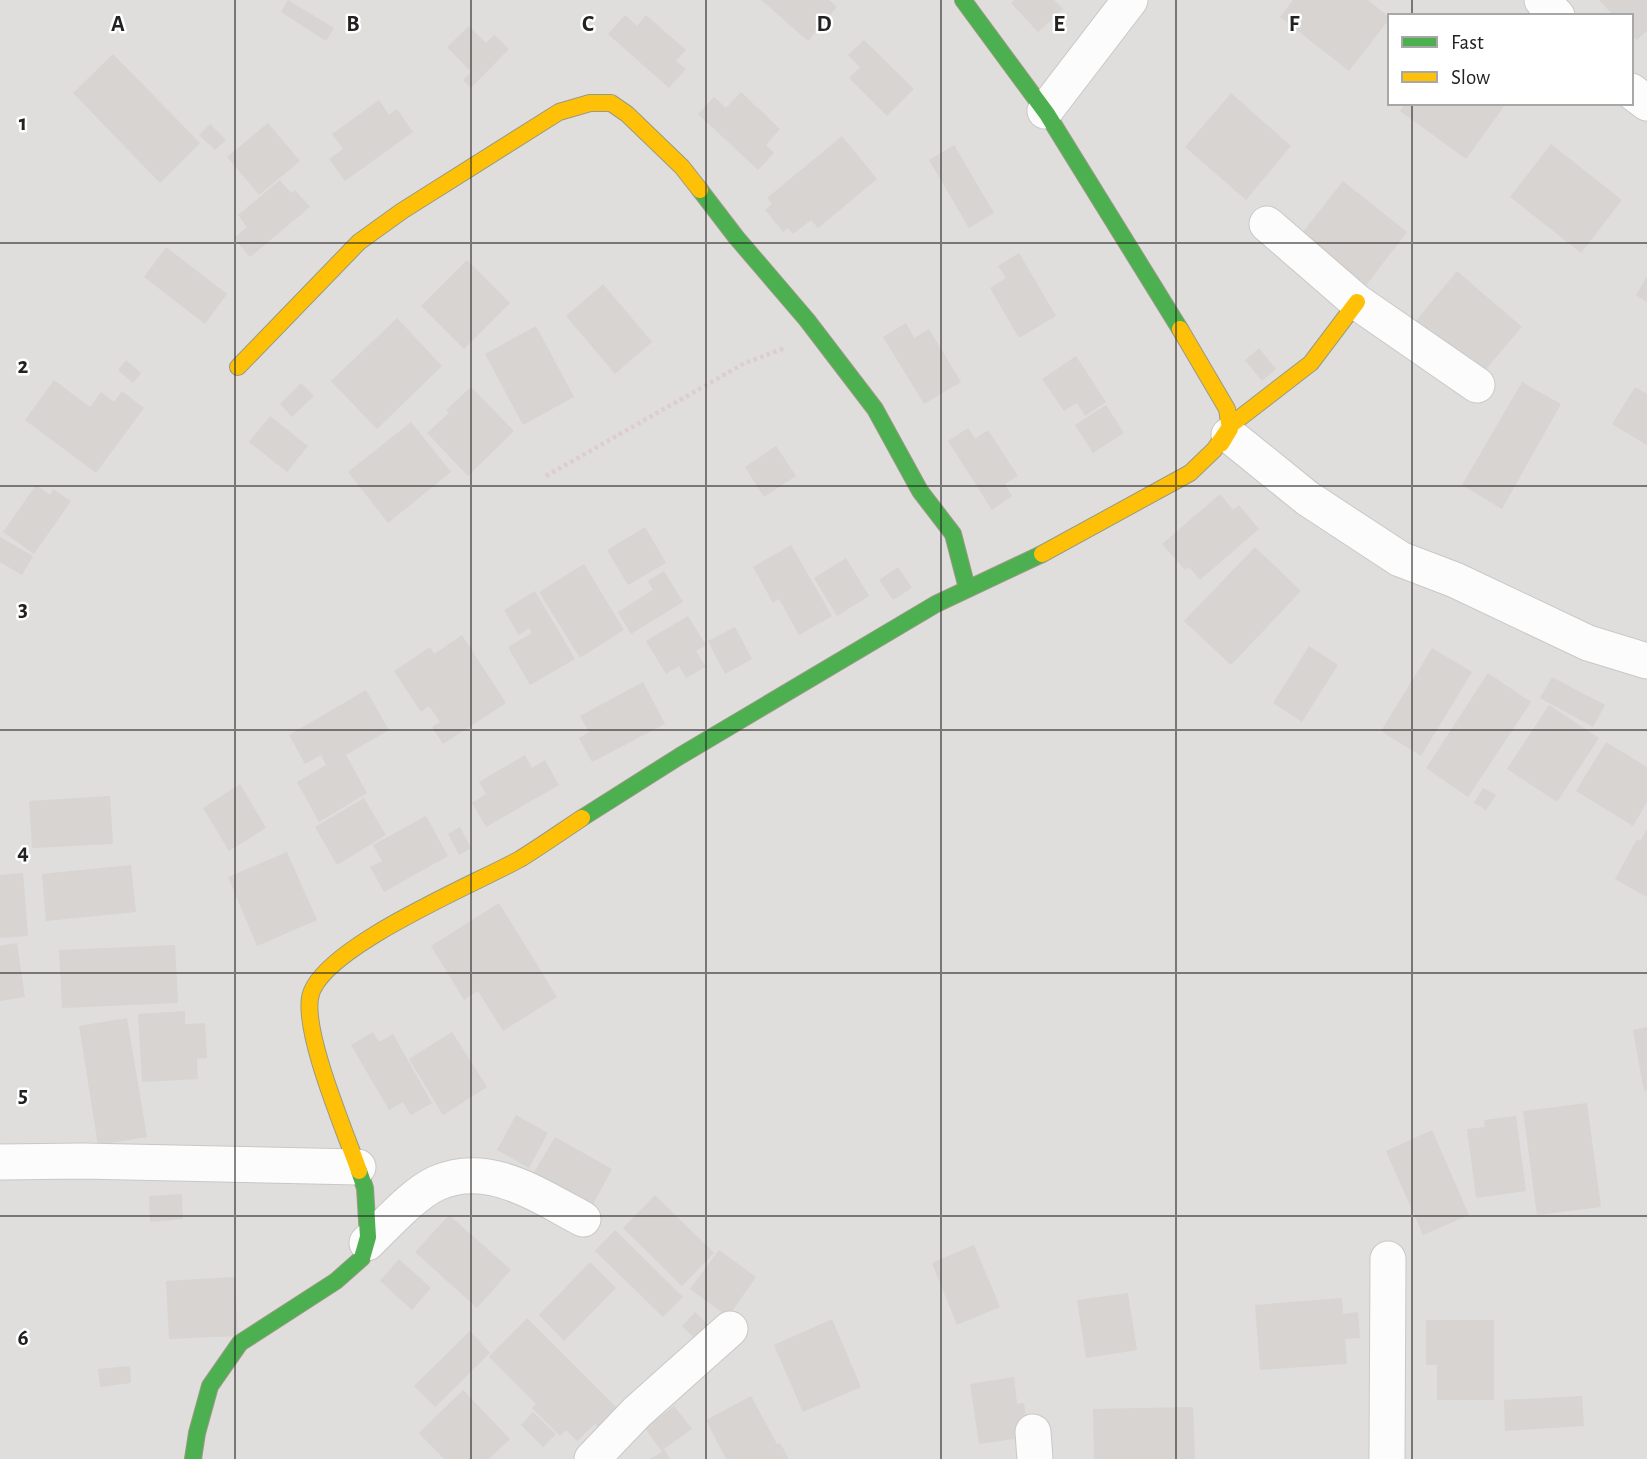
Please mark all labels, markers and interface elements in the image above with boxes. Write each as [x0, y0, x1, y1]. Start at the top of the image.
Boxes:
text: A [111, 13, 125, 36]
text: B [346, 13, 360, 36]
text: C [582, 13, 594, 36]
text: D [816, 13, 832, 36]
text: E [1053, 13, 1065, 36]
text: F [1289, 13, 1300, 36]
legend [1388, 14, 1633, 105]
text: Fast [1451, 32, 1484, 53]
text: Slow [1451, 67, 1490, 88]
text: 1 [19, 112, 27, 135]
text: 2 [18, 355, 29, 378]
text: 3 [18, 598, 28, 621]
text: 4 [17, 841, 29, 864]
text: 5 [18, 1084, 28, 1107]
text: 6 [17, 1327, 29, 1350]

